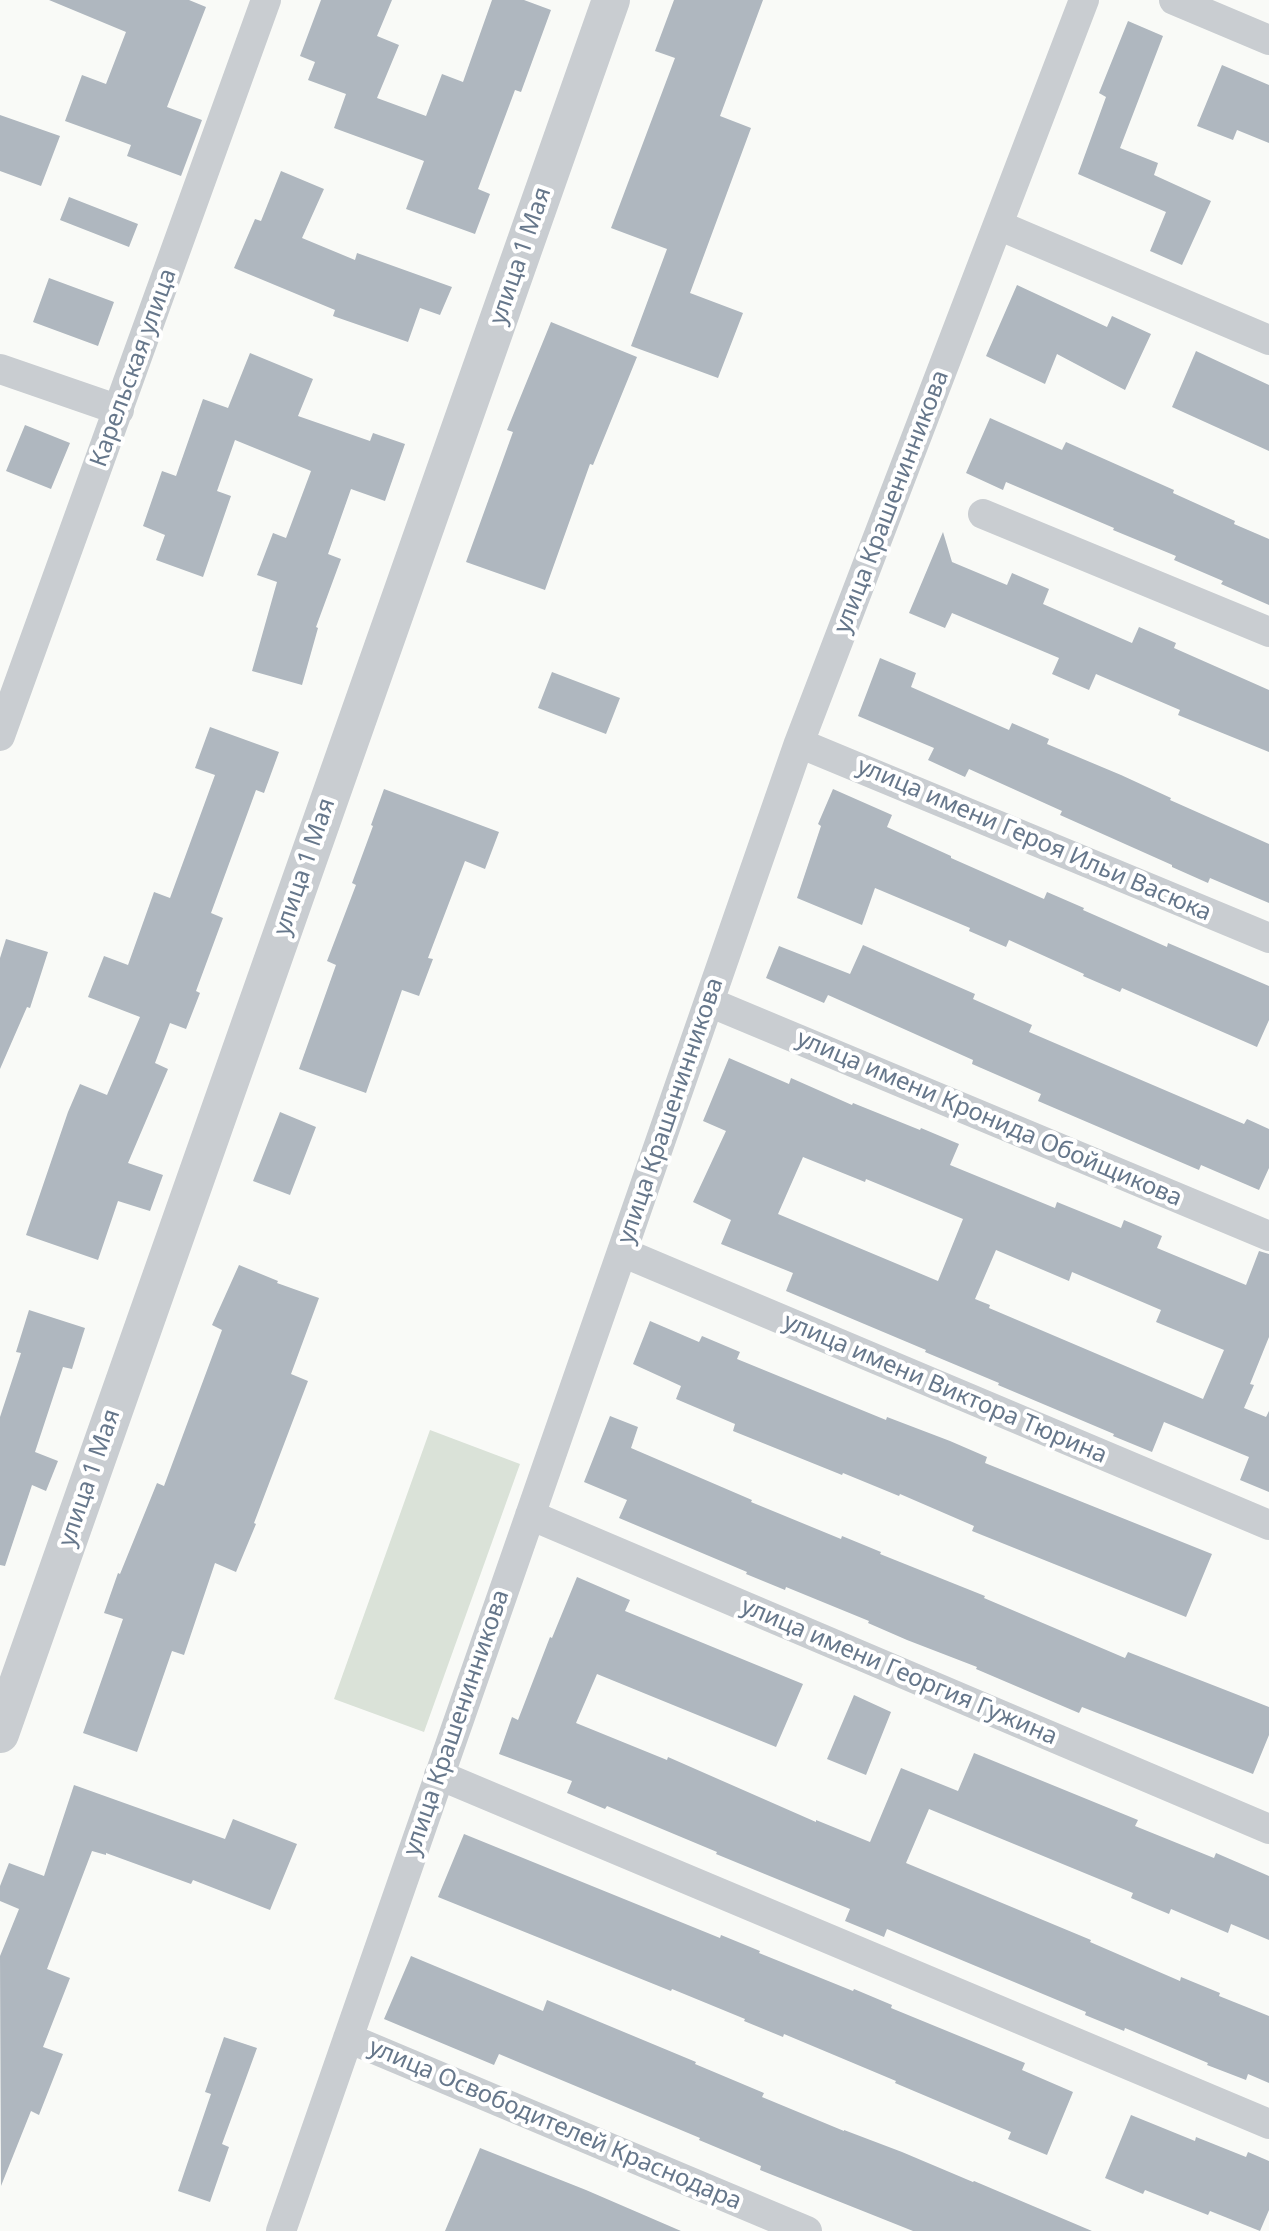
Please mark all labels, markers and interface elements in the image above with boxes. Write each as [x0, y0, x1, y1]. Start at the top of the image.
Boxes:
street label: улица 1 Мая [484, 184, 558, 328]
street label: Карельская улица [85, 265, 183, 471]
street label: улица Крашенинникова [829, 366, 955, 638]
street label: улица имени Героя Ильи Васюка [853, 752, 1215, 928]
street label: улица 1 Мая [268, 795, 342, 939]
street label: улица Крашенинникова [612, 974, 730, 1248]
street label: улица имени Кронида Обойщикова [792, 1024, 1186, 1214]
street label: улица имени Виктора Тюрина [779, 1308, 1111, 1470]
street label: улица 1 Мая [53, 1406, 127, 1550]
street label: улица Крашенинникова [398, 1586, 516, 1860]
street label: улица имени Георгия Гужина [737, 1592, 1061, 1752]
street label: улица Освободителей Краснодара [364, 2033, 746, 2217]

